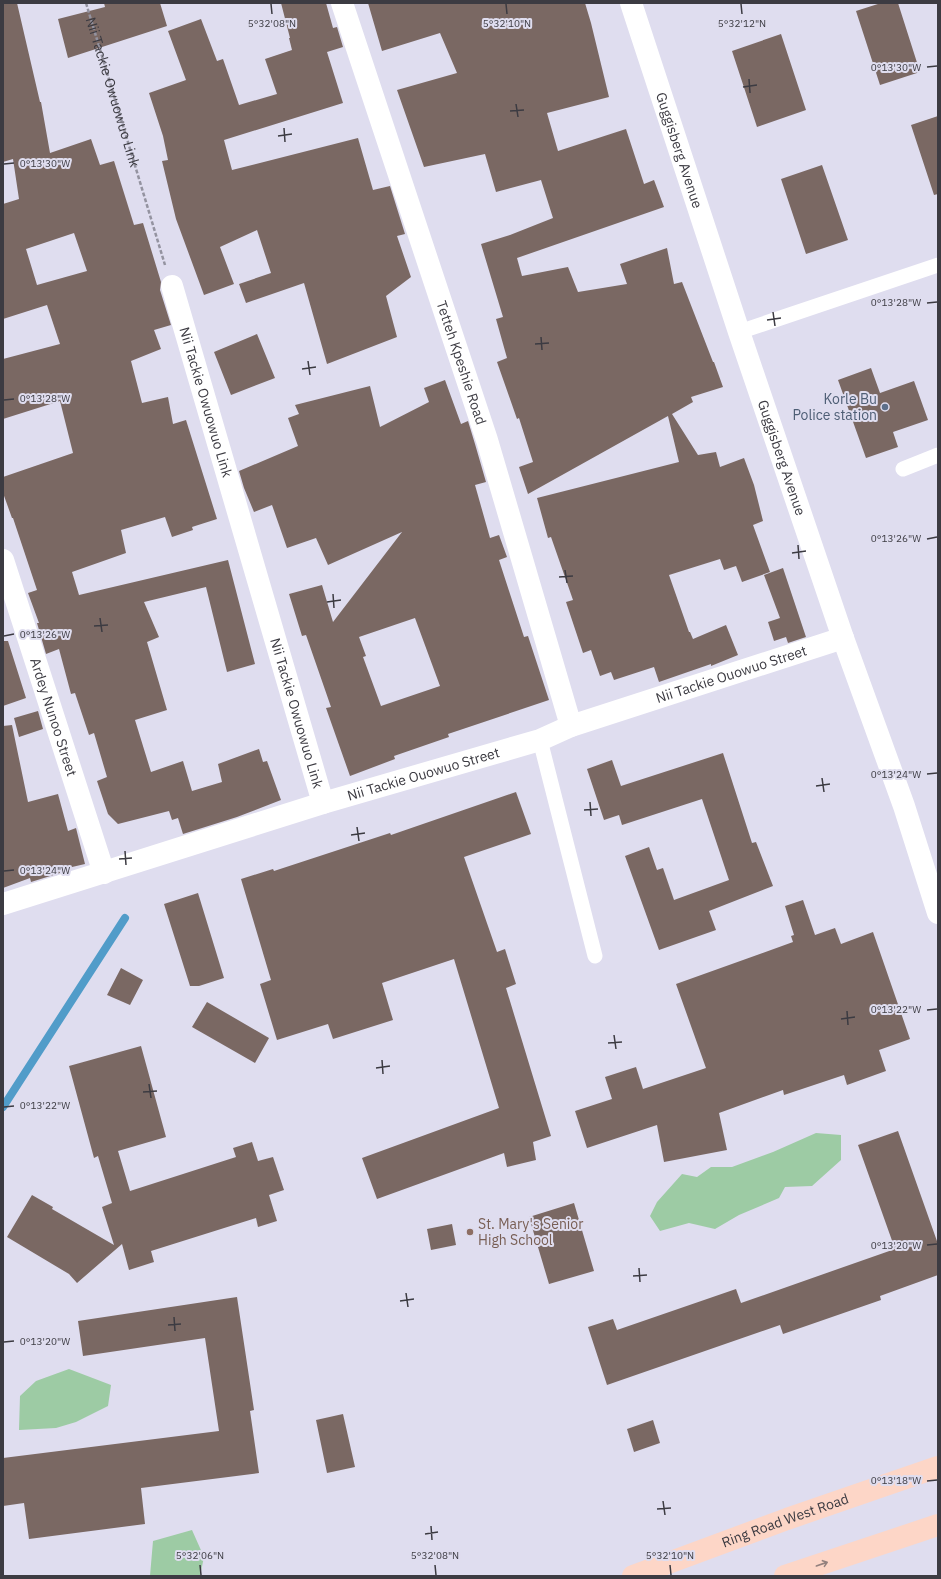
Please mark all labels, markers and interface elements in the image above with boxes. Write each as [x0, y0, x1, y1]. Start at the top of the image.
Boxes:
street label: Nii Tackie Owuowuo Link [82, 15, 144, 170]
text: 5°32'08"N [248, 17, 296, 30]
text: 5°32'10"N [483, 17, 531, 30]
text: 5°32'12"N [718, 17, 766, 30]
text: 0°13'30"W [871, 61, 921, 74]
street label: Guggisberg Avenue [652, 90, 707, 211]
text: 0°13'30"W [20, 157, 70, 170]
text: 0°13'28"W [871, 296, 921, 309]
street label: Tetteh Kpeshie Road [432, 298, 490, 427]
street label: Nii Tackie Owuowuo Link [175, 325, 237, 480]
place label: Korle Bu Police station [792, 390, 877, 424]
text: 0°13'28"W [20, 392, 70, 405]
street label: Guggisberg Avenue [754, 398, 810, 518]
marker: Korle Bu Police station [880, 402, 890, 412]
text: 0°13'26"W [871, 532, 921, 545]
text: 0°13'26"W [20, 628, 70, 641]
street label: Nii Tackie Owuowuo Link [266, 636, 327, 791]
street label: Nii Tackie Ouowuo Street [654, 641, 809, 707]
street label: Ardey Nunoo Street [26, 656, 81, 779]
street label: Nii Tackie Ouowuo Street [345, 743, 502, 805]
text: 0°13'24"W [871, 768, 921, 781]
text: 0°13'24"W [20, 864, 70, 877]
text: 0°13'22"W [871, 1003, 921, 1016]
text: 0°13'22"W [20, 1099, 70, 1112]
place label: St. Mary's Senior High School [478, 1215, 583, 1249]
marker: St. Mary's Senior High School [465, 1227, 475, 1237]
text: 0°13'20"W [871, 1239, 921, 1252]
text: 0°13'20"W [20, 1335, 70, 1348]
text: 0°13'18"W [871, 1474, 921, 1487]
street label: Ring Road West Road [719, 1489, 851, 1551]
text: 5°32'06"N [176, 1549, 224, 1562]
text: 5°32'08"N [411, 1549, 459, 1562]
text: 5°32'10"N [646, 1549, 694, 1562]
one-way arrow [816, 1559, 828, 1567]

